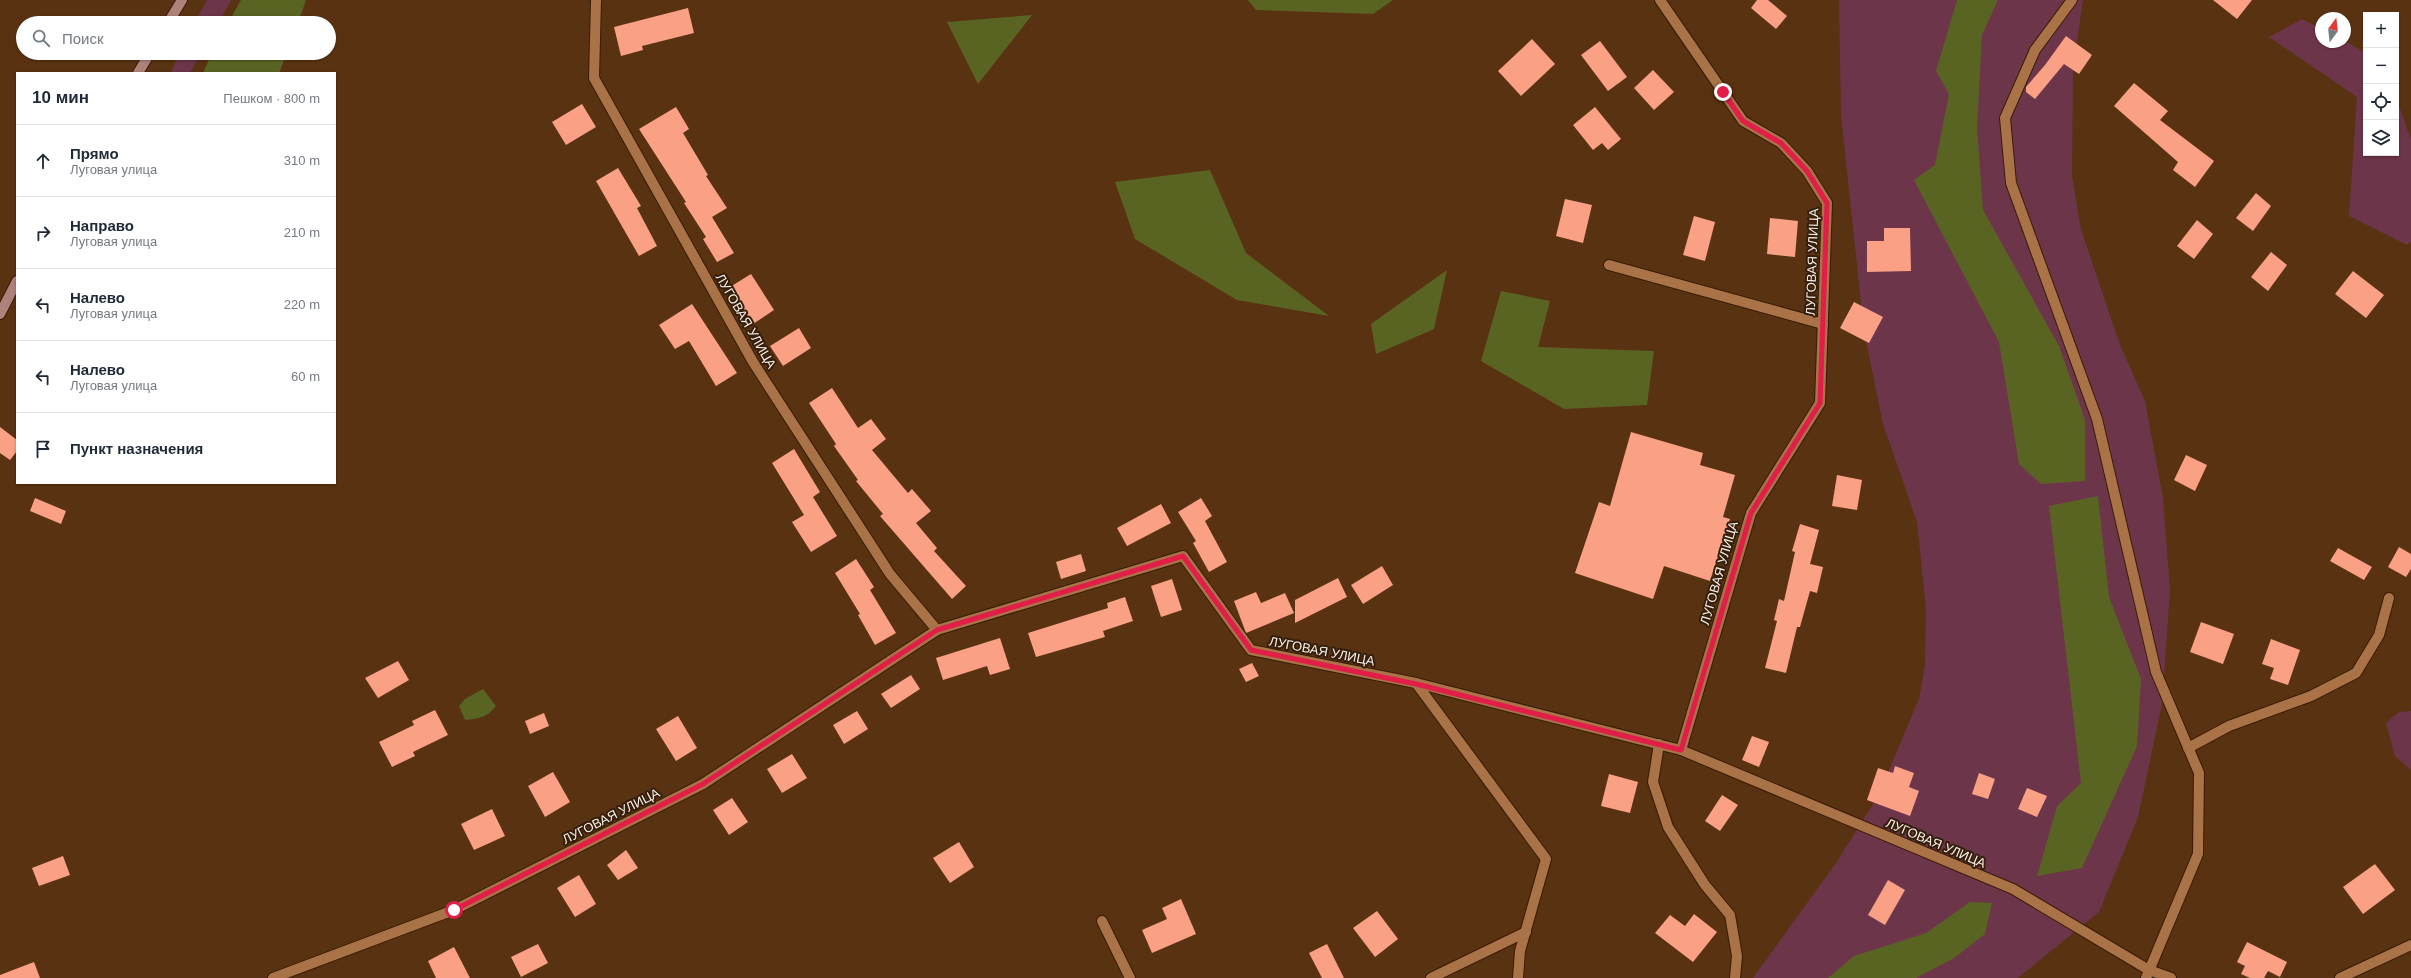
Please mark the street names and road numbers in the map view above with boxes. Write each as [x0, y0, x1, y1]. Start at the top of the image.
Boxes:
street label: ЛУГОВАЯ УЛИЦА [1803, 208, 1821, 316]
street label: ЛУГОВАЯ УЛИЦА [713, 271, 779, 371]
street label: ЛУГОВАЯ УЛИЦА [1697, 519, 1741, 627]
street label: ЛУГОВАЯ УЛИЦА [1268, 633, 1376, 669]
street label: ЛУГОВАЯ УЛИЦА [560, 785, 662, 847]
street label: ЛУГОВАЯ УЛИЦА [1884, 815, 1989, 871]

